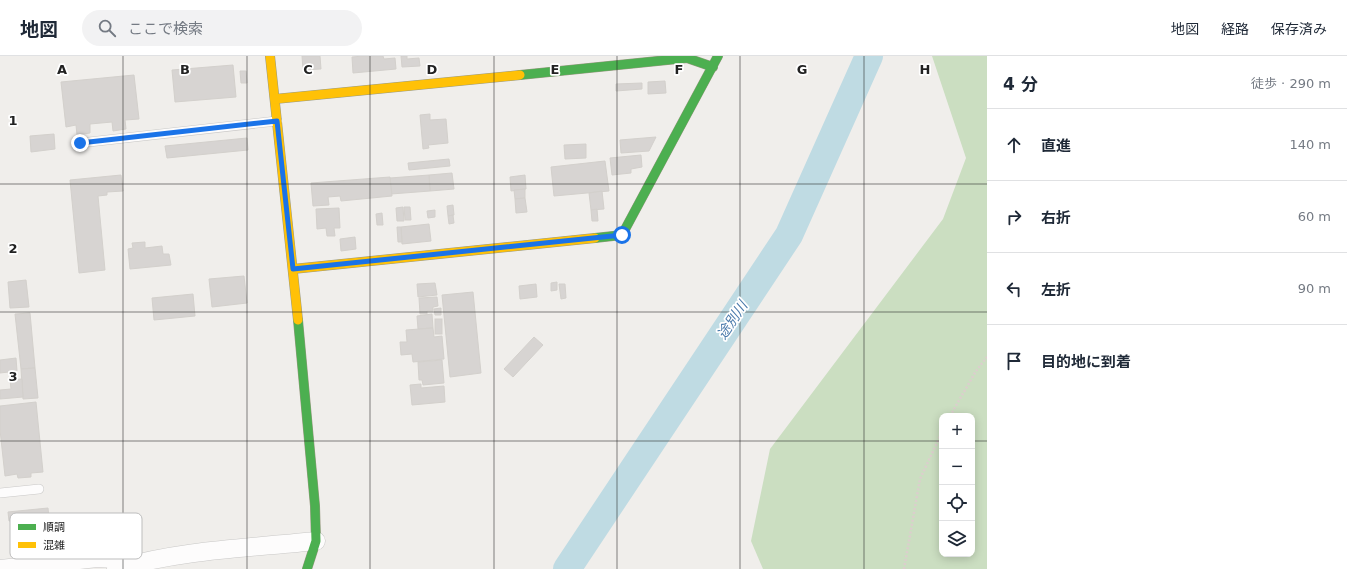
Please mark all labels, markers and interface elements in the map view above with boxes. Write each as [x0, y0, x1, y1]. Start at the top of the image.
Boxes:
search box [82, 10, 362, 46]
icon: search [96, 17, 118, 39]
text: 地図 [20, 18, 58, 40]
text: ここで検索 [128, 20, 203, 38]
text: 地図 [1171, 21, 1199, 37]
text: 経路 [1221, 21, 1249, 37]
text: 保存済み [1271, 21, 1327, 37]
text: A [57, 62, 67, 77]
text: B [180, 62, 190, 77]
text: C [303, 62, 313, 77]
text: D [427, 62, 438, 77]
text: E [551, 62, 559, 77]
text: F [675, 62, 683, 77]
text: G [797, 62, 807, 77]
text: H [920, 62, 930, 77]
text: 4 分 [1003, 74, 1038, 94]
text: 徒歩 · 290 m [1251, 76, 1331, 91]
text: 1 [8, 113, 18, 128]
route end [71, 134, 89, 152]
icon: ahead [1003, 134, 1025, 156]
text: 直進 [1041, 137, 1071, 155]
text: 140 m [1289, 137, 1331, 152]
icon: right [1003, 206, 1025, 228]
text: 右折 [1041, 209, 1071, 227]
text: 60 m [1298, 209, 1331, 224]
route start [613, 226, 631, 244]
text: 2 [8, 241, 18, 256]
icon: left [1003, 278, 1025, 300]
text: 左折 [1041, 281, 1071, 299]
text: 90 m [1298, 281, 1331, 296]
water label: 途別川 [714, 296, 751, 342]
icon: arrive [1003, 350, 1025, 372]
text: 目的地に到着 [1041, 353, 1131, 371]
text: 3 [8, 369, 18, 384]
map controls [939, 413, 975, 557]
button: + [939, 413, 975, 449]
button: − [939, 449, 975, 485]
button: locate [939, 485, 975, 521]
legend [10, 513, 142, 559]
text: 順調 [43, 521, 65, 534]
button: layers [939, 521, 975, 557]
text: 混雑 [43, 539, 65, 552]

